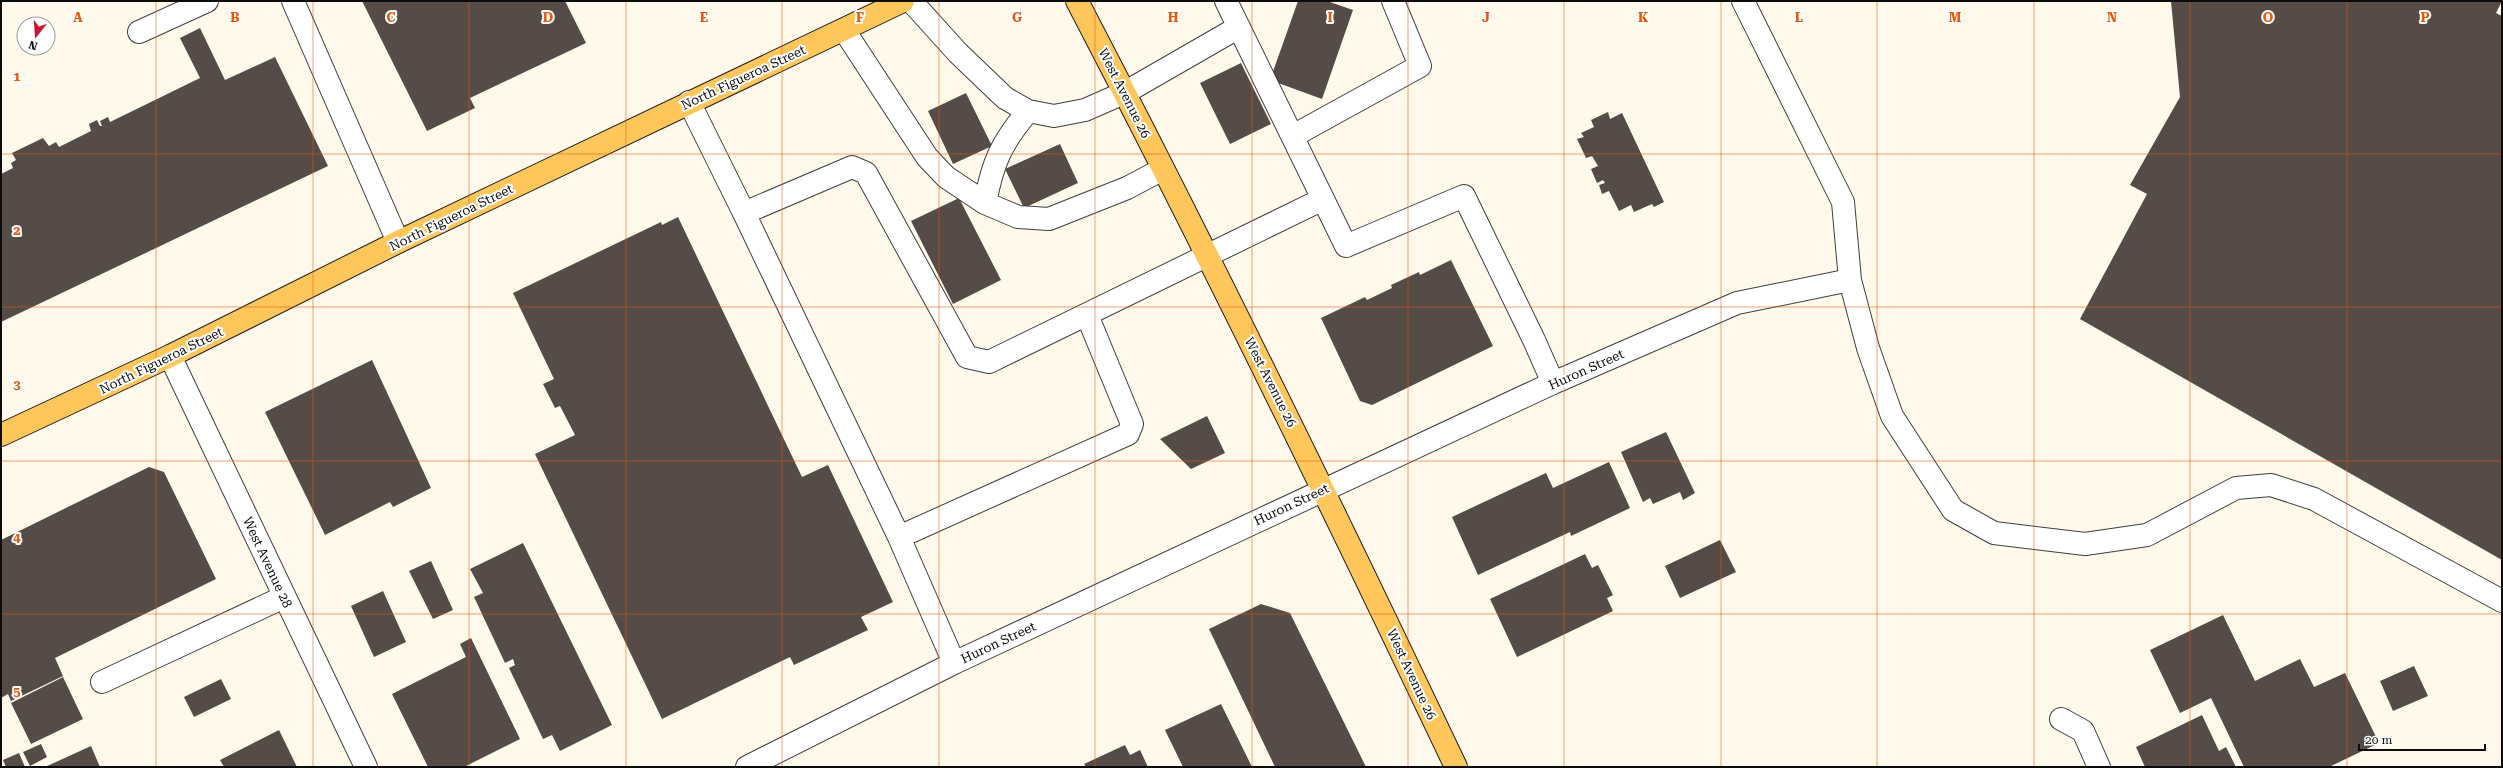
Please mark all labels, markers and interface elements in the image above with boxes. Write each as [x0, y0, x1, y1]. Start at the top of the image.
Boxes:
text: A [73, 10, 83, 25]
text: B [230, 10, 240, 25]
text: C [386, 10, 396, 25]
text: D [543, 10, 553, 25]
text: E [700, 10, 708, 25]
text: F [856, 10, 864, 25]
text: G [1012, 10, 1022, 25]
text: H [1168, 10, 1179, 25]
text: I [1327, 10, 1333, 25]
text: J [1482, 10, 1490, 25]
text: K [1638, 10, 1649, 25]
text: L [1795, 10, 1803, 25]
text: M [1949, 10, 1962, 25]
text: N [2107, 10, 2117, 25]
text: O [2263, 10, 2274, 25]
text: P [2421, 10, 2430, 25]
north arrow [16, 16, 56, 56]
text: N [27, 37, 39, 53]
street label: North Figueroa Street [679, 42, 808, 113]
street label: West Avenue 26 [1095, 46, 1154, 141]
text: 1 [13, 69, 21, 84]
street label: North Figueroa Street [387, 181, 516, 254]
text: 2 [13, 223, 21, 238]
street label: North Figueroa Street [97, 324, 226, 397]
street label: West Avenue 26 [1241, 335, 1300, 430]
street label: Huron Street [1546, 346, 1626, 393]
text: 3 [13, 377, 21, 392]
street label: Huron Street [1251, 480, 1331, 528]
street label: West Avenue 28 [240, 514, 295, 610]
text: 4 [13, 530, 21, 545]
street label: Huron Street [958, 618, 1038, 666]
street label: West Avenue 26 [1384, 626, 1439, 722]
text: 5 [13, 684, 21, 699]
scale bar [2359, 726, 2485, 752]
text: 20 m [2365, 733, 2392, 747]

